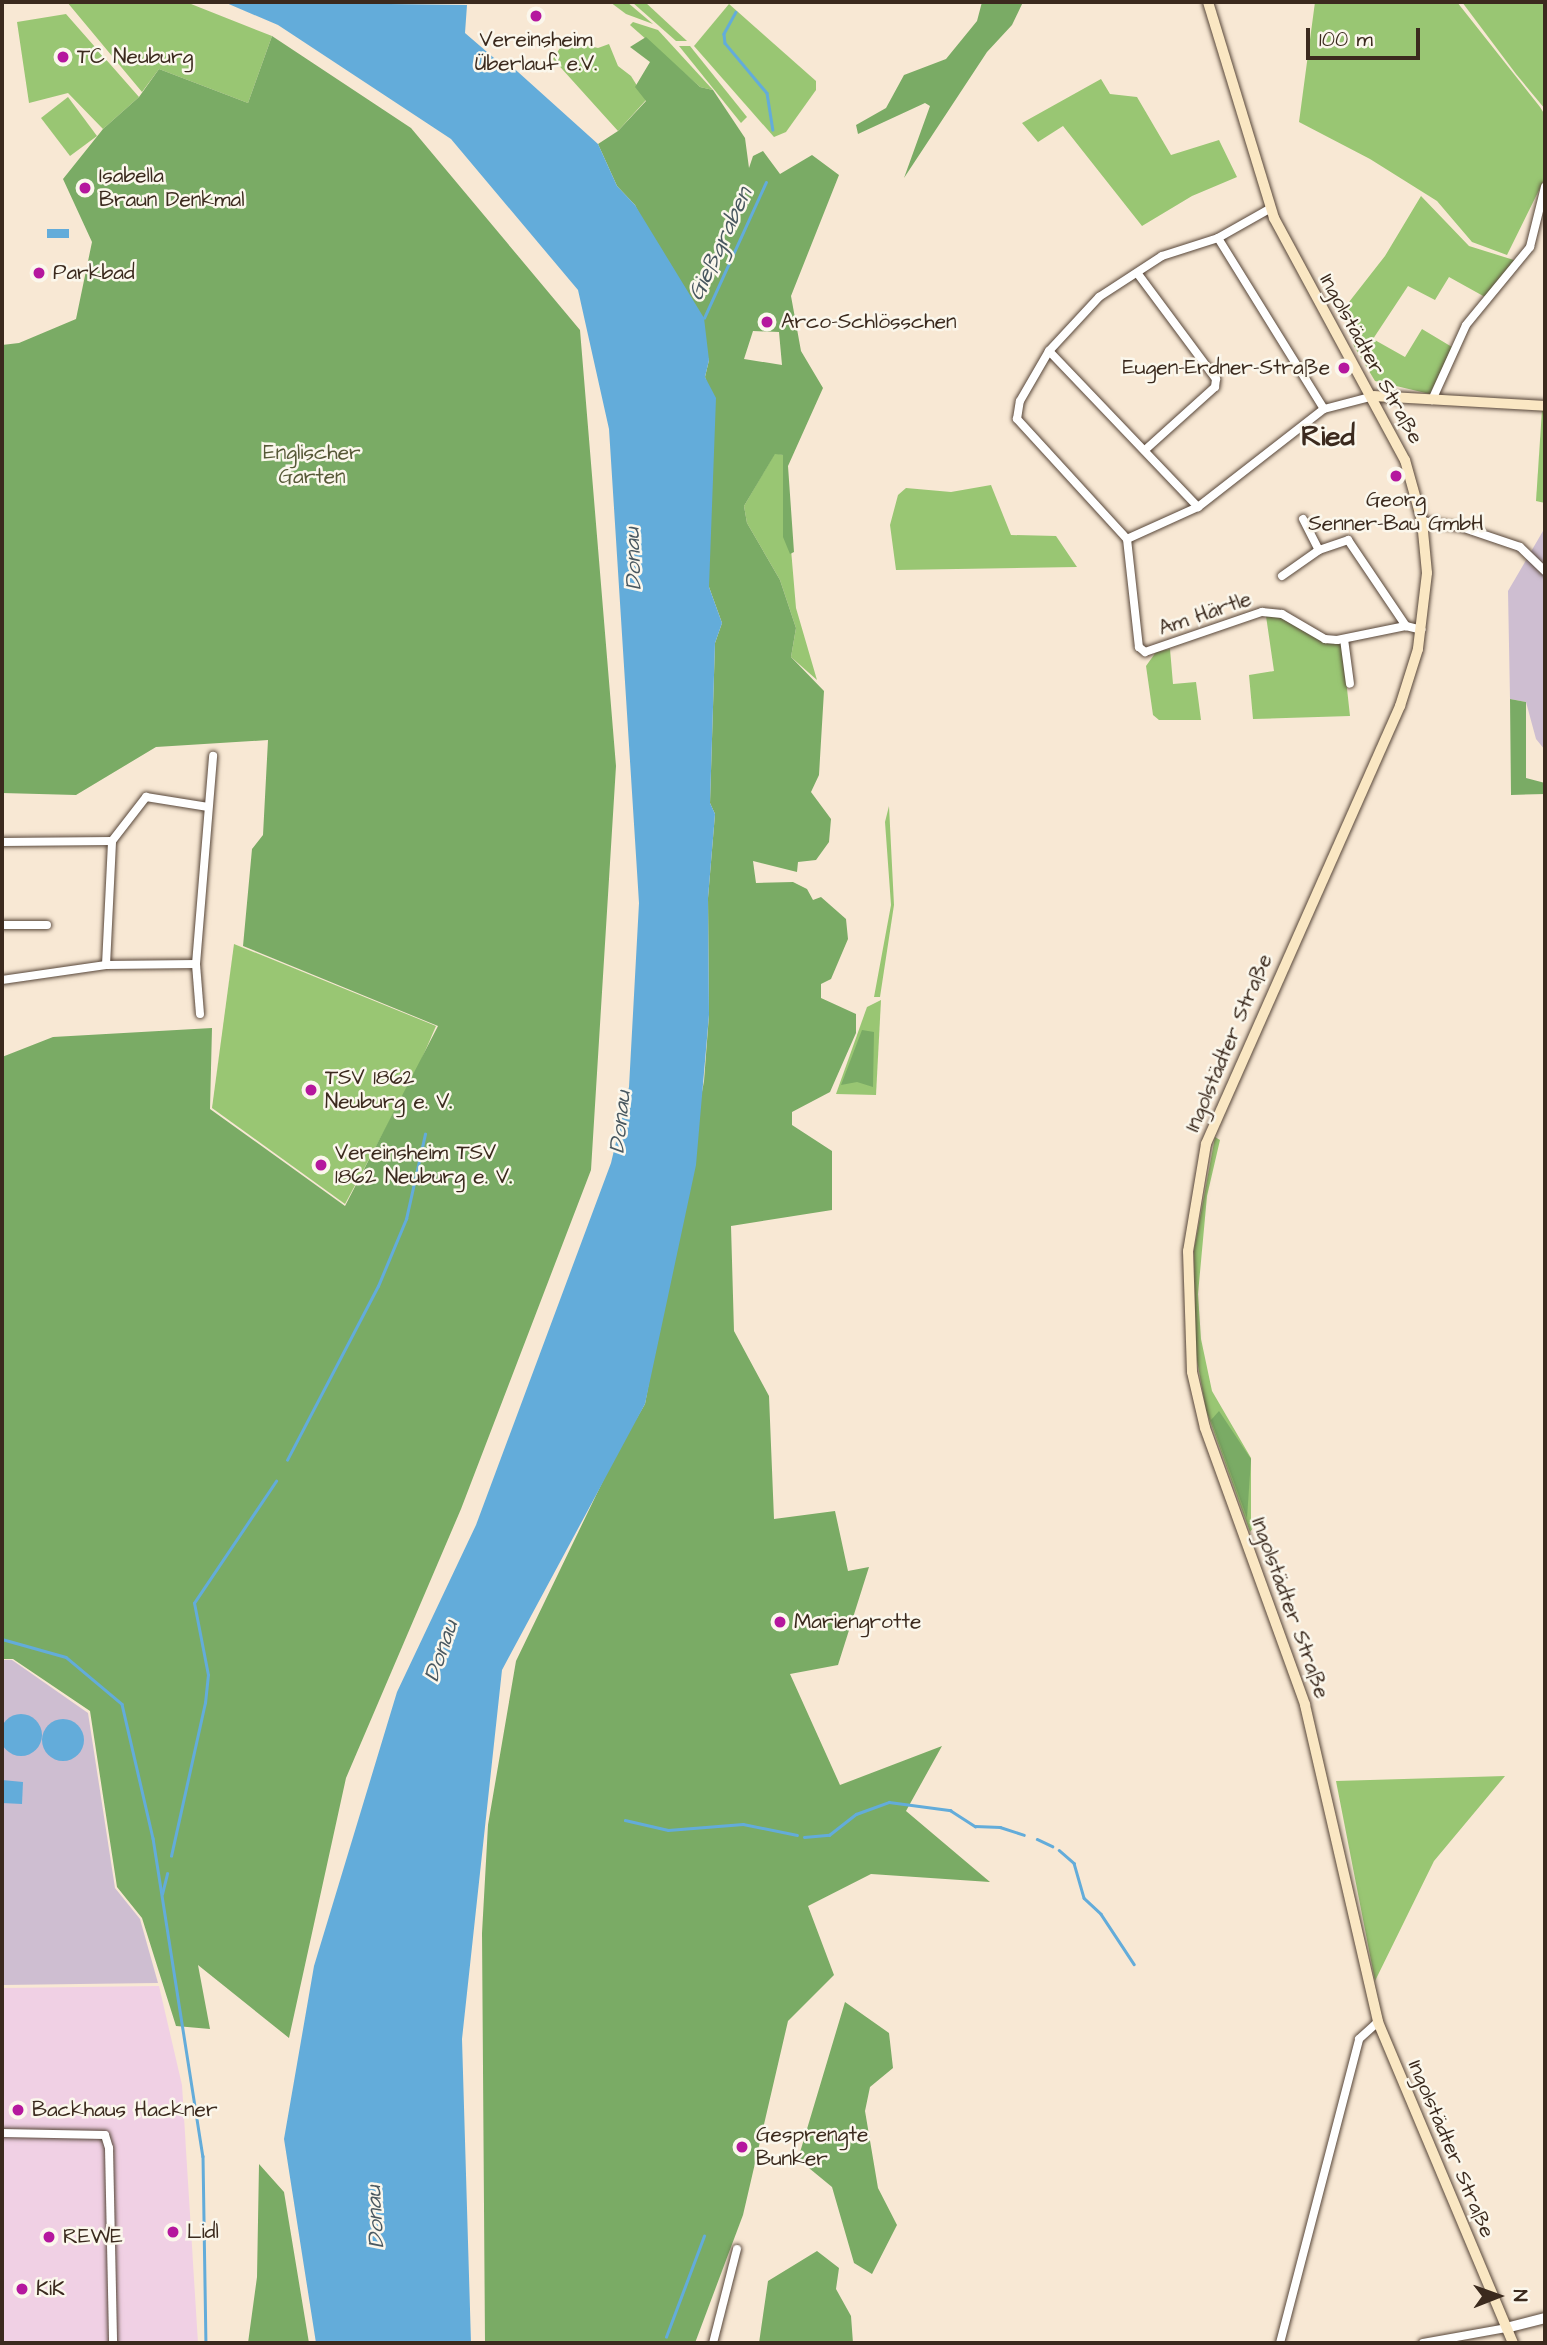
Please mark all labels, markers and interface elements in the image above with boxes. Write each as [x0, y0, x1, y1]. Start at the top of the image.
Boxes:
marker: Vereinsheim Überlauf e.V. [528, 8, 544, 24]
scale bar [1309, 14, 1423, 58]
text: 100 m [1319, 25, 1373, 54]
place label: Vereinsheim Überlauf e.V. [475, 27, 597, 77]
place label: TC Neuburg [77, 44, 193, 70]
marker: TC Neuburg [55, 49, 71, 65]
place label: Isabella Braun Denkmal [99, 163, 244, 213]
marker: Isabella Braun Denkmal [77, 180, 93, 196]
water label: Gießgraben [682, 183, 758, 305]
place label: Parkbad [53, 260, 135, 286]
marker: Parkbad [31, 265, 47, 281]
street label: Ingolstädter Straße [1314, 270, 1428, 448]
place label: Arco-Schlösschen [781, 309, 957, 335]
marker: Arco-Schlösschen [759, 314, 775, 330]
place label: Eugen-Erdner-Straße [1122, 355, 1330, 381]
marker: Eugen-Erdner-Straße [1336, 360, 1352, 376]
district label: Ried [1301, 420, 1355, 454]
park label: Englischer Garten [263, 440, 361, 490]
marker: Georg Senner-Bau GmbH [1388, 468, 1404, 484]
place label: Georg Senner-Bau GmbH [1308, 487, 1484, 537]
water label: Donau [618, 527, 648, 591]
street label: Am Härtle [1155, 586, 1255, 642]
street label: Ingolstädter Straße [1180, 950, 1278, 1136]
place label: TSV 1862 Neuburg e. V. [325, 1065, 452, 1115]
marker: TSV 1862 Neuburg e. V. [303, 1082, 319, 1098]
water label: Donau [603, 1089, 637, 1155]
place label: Vereinsheim TSV 1862 Neuburg e. V. [335, 1140, 512, 1190]
marker: Vereinsheim TSV 1862 Neuburg e. V. [313, 1157, 329, 1173]
street label: Ingolstädter Straße [1246, 1514, 1334, 1702]
place label: Mariengrotte [794, 1609, 921, 1635]
marker: Mariengrotte [772, 1614, 788, 1630]
water label: Donau [418, 1617, 464, 1685]
street label: Ingolstädter Straße [1402, 2056, 1500, 2242]
place label: Backhaus Hackner [32, 2097, 218, 2123]
marker: Backhaus Hackner [10, 2102, 26, 2118]
place label: Gesprengte Bunker [756, 2122, 868, 2172]
marker: Gesprengte Bunker [734, 2139, 750, 2155]
water label: Donau [360, 2185, 390, 2249]
place label: Lidl [187, 2219, 219, 2245]
place label: REWE [63, 2224, 123, 2250]
marker: Lidl [165, 2224, 181, 2240]
marker: REWE [41, 2229, 57, 2245]
north arrow [1463, 2261, 1533, 2331]
place label: KiK [36, 2276, 65, 2302]
marker: KiK [14, 2281, 30, 2297]
text: N [1506, 2289, 1533, 2302]

